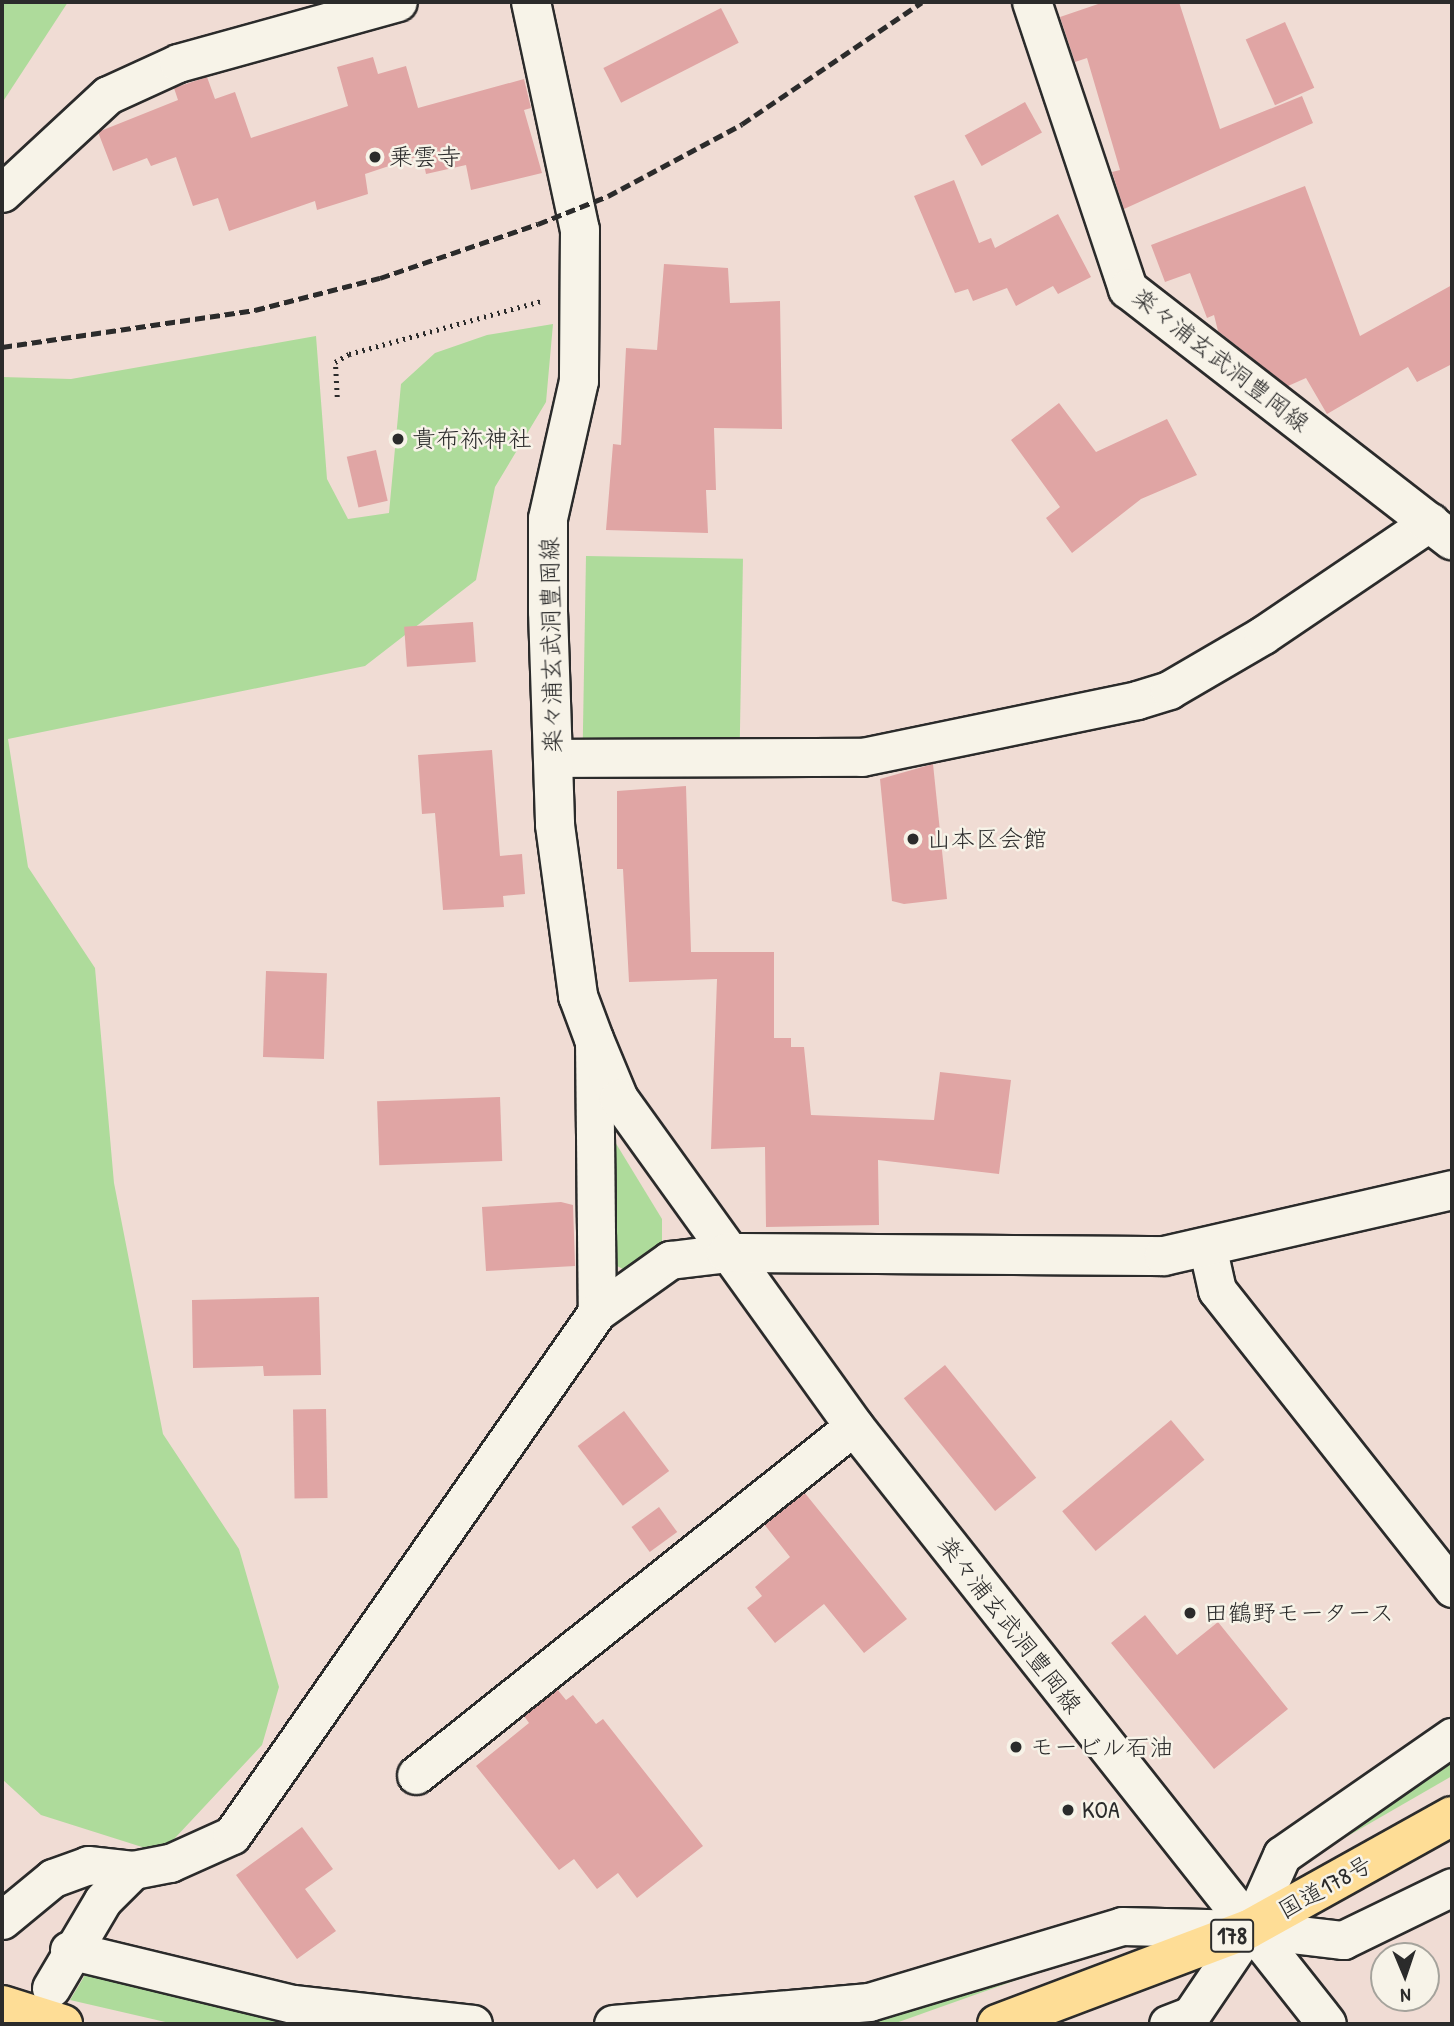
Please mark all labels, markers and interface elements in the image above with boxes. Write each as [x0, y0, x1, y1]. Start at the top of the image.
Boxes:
place label: 乗雲寺 [389, 143, 461, 171]
marker: 乗雲寺 [367, 149, 383, 165]
street label: 楽々浦玄武洞豊岡線 [1127, 282, 1315, 438]
place label: 貴布祢神社 [412, 425, 532, 453]
marker: 貴布祢神社 [390, 431, 406, 447]
street label: 楽々浦玄武洞豊岡線 [535, 537, 567, 753]
place label: 山本区会館 [927, 825, 1047, 853]
marker: 山本区会館 [905, 831, 921, 847]
street label: 楽々浦玄武洞豊岡線 [932, 1531, 1088, 1719]
place label: 田鶴野モータース [1204, 1599, 1396, 1627]
marker: 田鶴野モータース [1182, 1605, 1198, 1621]
place label: モービル石油 [1030, 1733, 1174, 1761]
marker: モービル石油 [1008, 1739, 1024, 1755]
place label: KOA [1082, 1796, 1120, 1824]
marker: KOA [1060, 1802, 1076, 1818]
street label: 国道178号 [1273, 1849, 1377, 1925]
road number: 178 [1209, 1916, 1255, 1955]
north arrow [1370, 1942, 1440, 2012]
text: N [1400, 1983, 1411, 2009]

